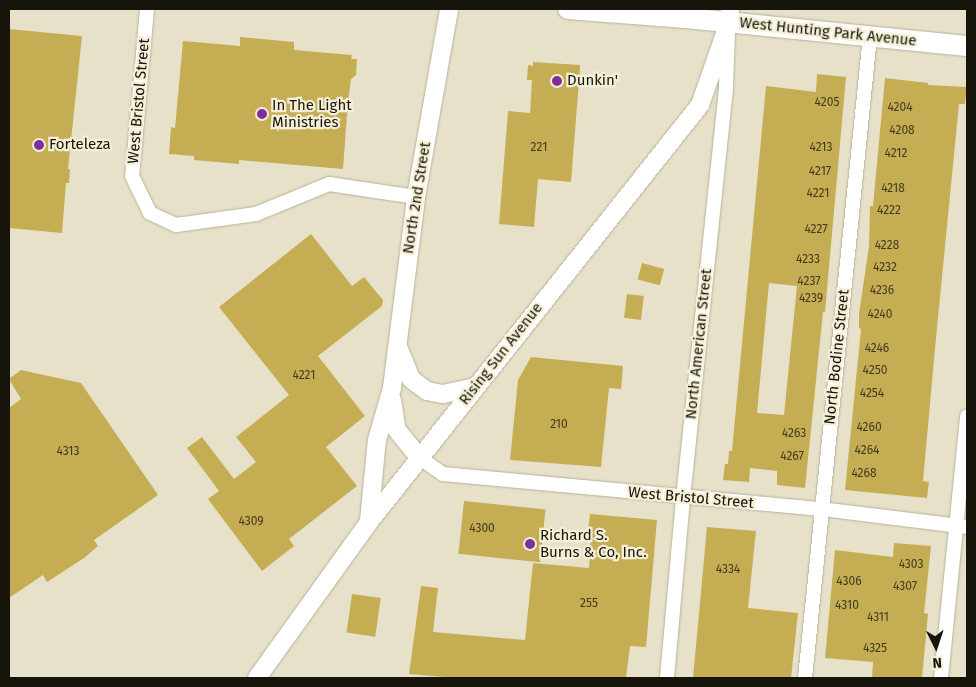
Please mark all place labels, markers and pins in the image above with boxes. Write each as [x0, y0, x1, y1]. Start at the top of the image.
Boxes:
place label: Dunkin' [567, 72, 618, 90]
marker: Dunkin' [551, 75, 563, 87]
place label: In The Light Ministries [272, 96, 352, 131]
marker: In The Light Ministries [256, 108, 268, 120]
place label: Forteleza [49, 136, 111, 154]
marker: Forteleza [33, 139, 45, 151]
place label: Richard S. Burns & Co, Inc. [540, 526, 647, 561]
marker: Richard S. Burns & Co, Inc. [524, 538, 536, 550]

